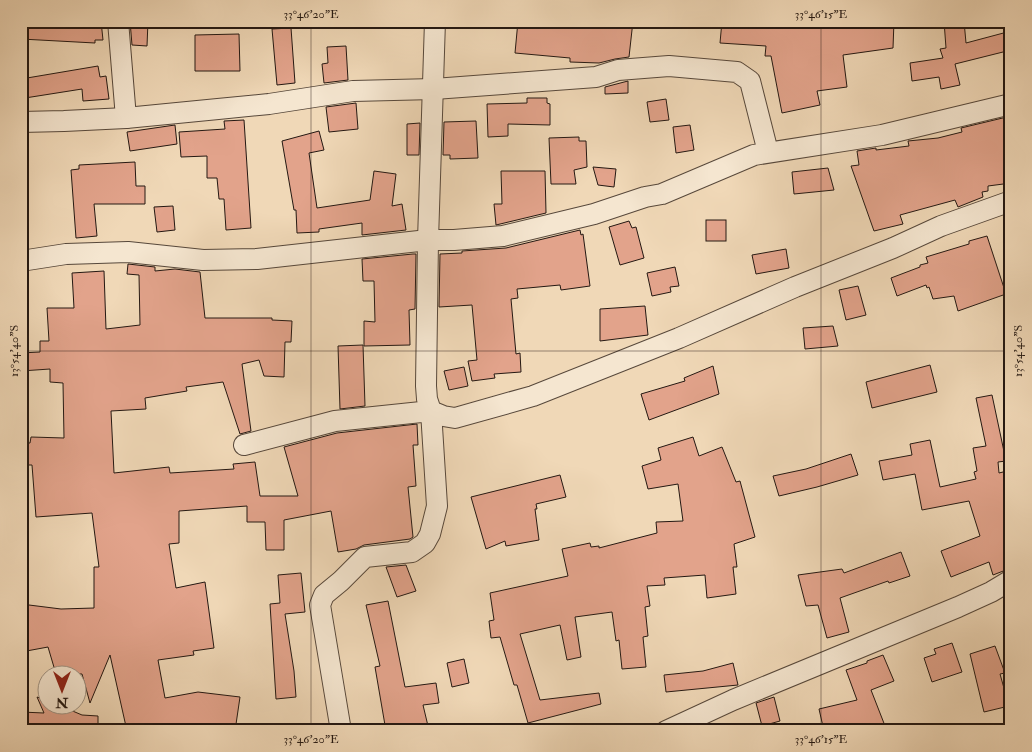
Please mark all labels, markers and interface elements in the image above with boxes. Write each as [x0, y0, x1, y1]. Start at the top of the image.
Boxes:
text: 33°46'20"E [283, 7, 339, 22]
text: 33°46'15"E [795, 7, 848, 22]
text: 13°54'40"S [7, 325, 22, 377]
text: 13°54'40"S [1011, 325, 1026, 377]
north arrow [38, 664, 88, 714]
text: N [55, 694, 69, 711]
text: 33°46'20"E [283, 732, 339, 747]
text: 33°46'15"E [795, 732, 848, 747]

